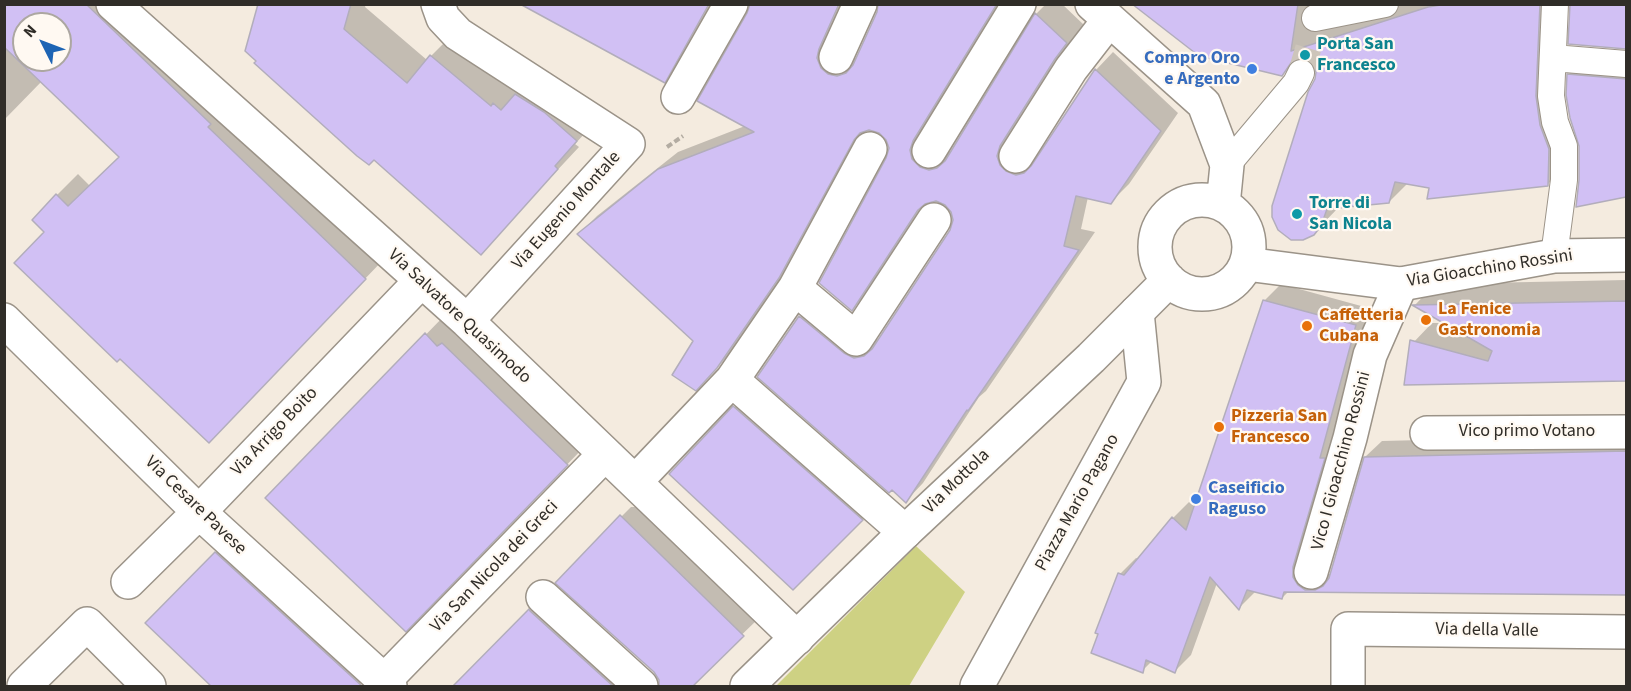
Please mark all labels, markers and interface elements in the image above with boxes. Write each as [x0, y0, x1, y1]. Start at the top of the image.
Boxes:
north arrow [12, 12, 72, 72]
text: N [18, 20, 42, 43]
place label: Porta San Francesco [1317, 34, 1396, 76]
place label: Compro Oro e Argento [1144, 48, 1240, 90]
marker: Porta San Francesco [1298, 48, 1312, 62]
marker: Compro Oro e Argento [1245, 62, 1259, 76]
street label: Via Eugenio Montale [508, 147, 626, 275]
place label: Torre di San Nicola [1309, 193, 1392, 236]
marker: Torre di San Nicola [1290, 207, 1304, 221]
street label: Via Salvatore Quasimodo [383, 245, 535, 389]
street label: Via Gioacchino Rossini [1406, 245, 1574, 293]
place label: La Fenice Gastronomia [1438, 299, 1541, 342]
place label: Caffetteria Cubana [1319, 305, 1404, 348]
marker: La Fenice Gastronomia [1419, 313, 1433, 327]
marker: Caffetteria Cubana [1300, 319, 1314, 333]
street label: Vico I Gioacchino Rossini [1308, 369, 1376, 553]
street label: Via Arrigo Boito [227, 383, 323, 481]
place label: Pizzeria San Francesco [1231, 406, 1327, 448]
marker: Pizzeria San Francesco [1212, 420, 1226, 434]
street label: Vico primo Votano [1459, 421, 1595, 443]
street label: Piazza Mario Pagano [1031, 431, 1125, 575]
street label: Via Mottola [919, 445, 995, 519]
street label: Via Cesare Pavese [140, 452, 250, 560]
place label: Caseificio Raguso [1208, 478, 1285, 520]
marker: Caseificio Raguso [1189, 492, 1203, 506]
street label: Via San Nicola dei Greci [426, 497, 564, 637]
street label: Via della Valle [1435, 619, 1539, 643]

